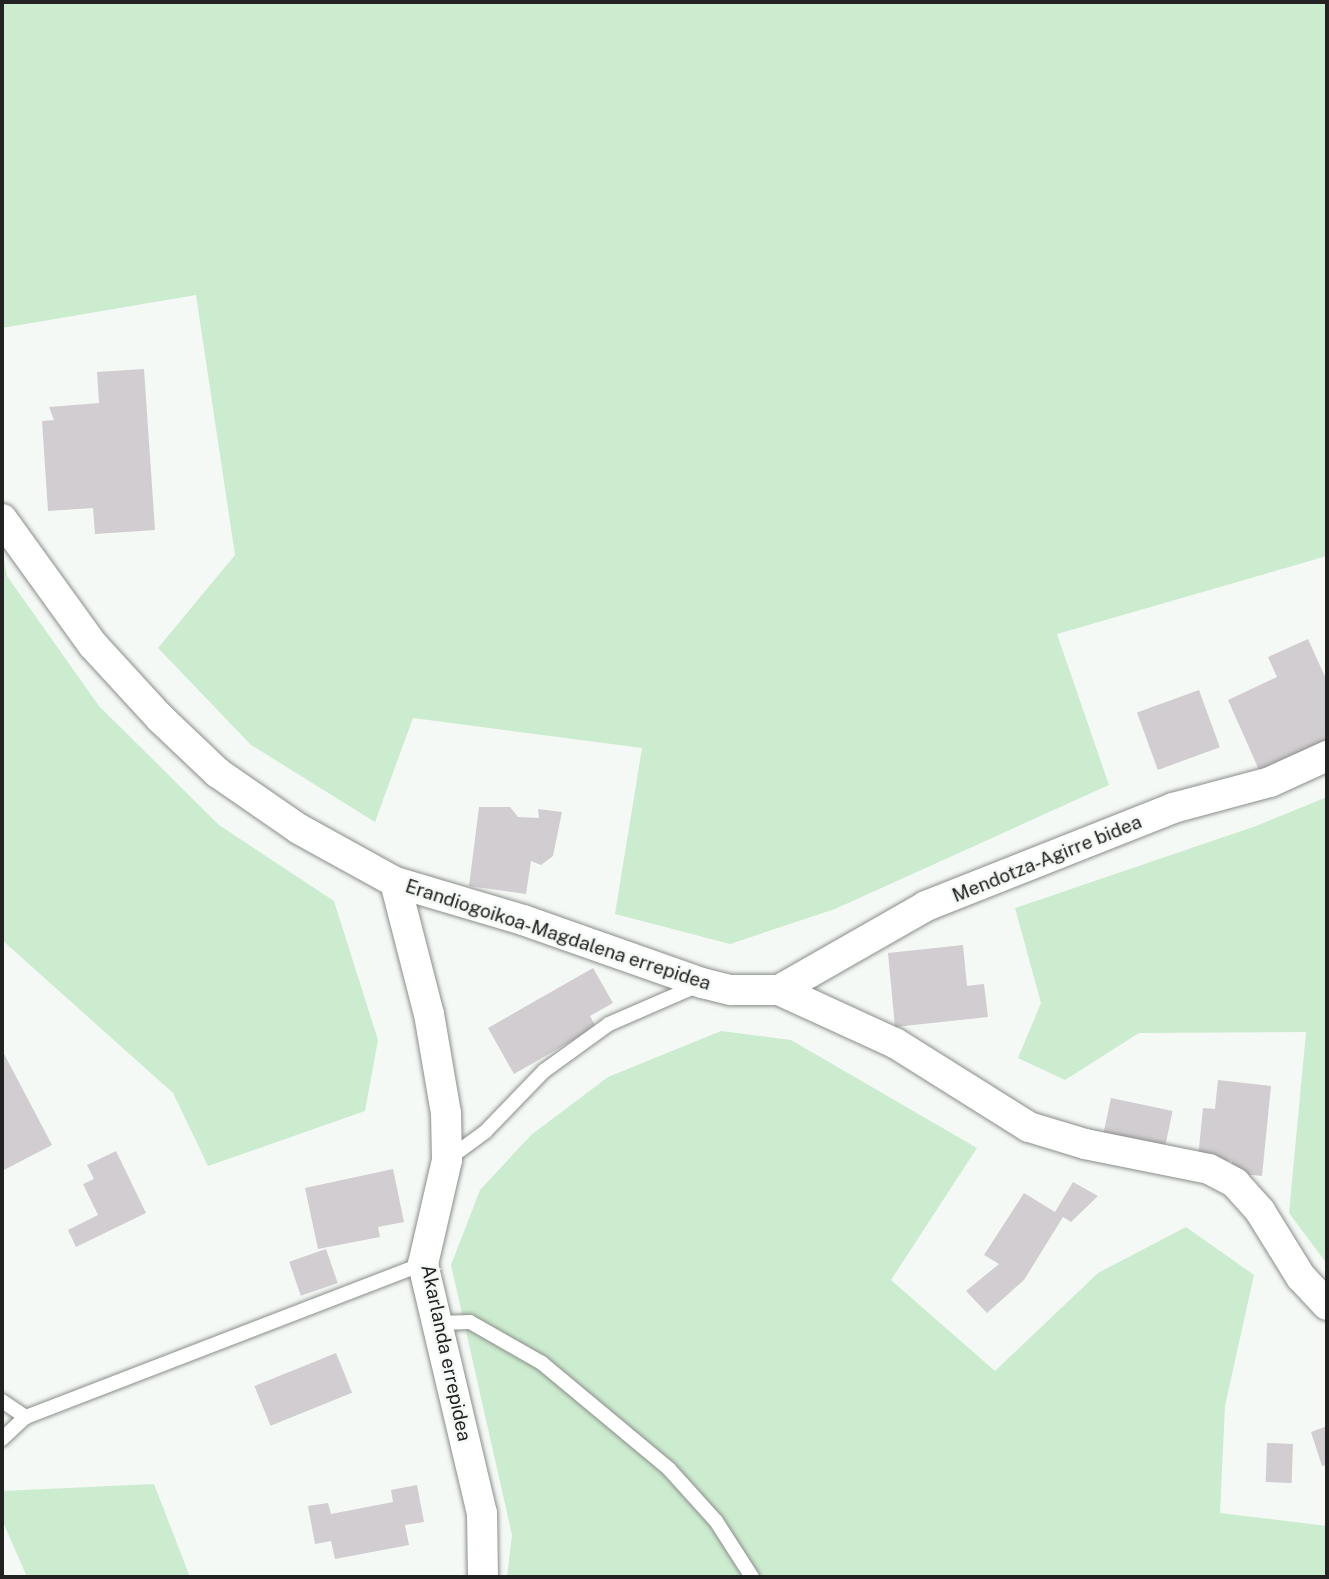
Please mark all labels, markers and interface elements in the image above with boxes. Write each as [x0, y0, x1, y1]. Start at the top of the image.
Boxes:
street label: Mendotza-Agirre bidea [949, 811, 1145, 907]
street label: Erandiogoikoa-Magdalena errepidea [402, 875, 714, 995]
street label: Akarlanda errepidea [416, 1263, 476, 1443]

